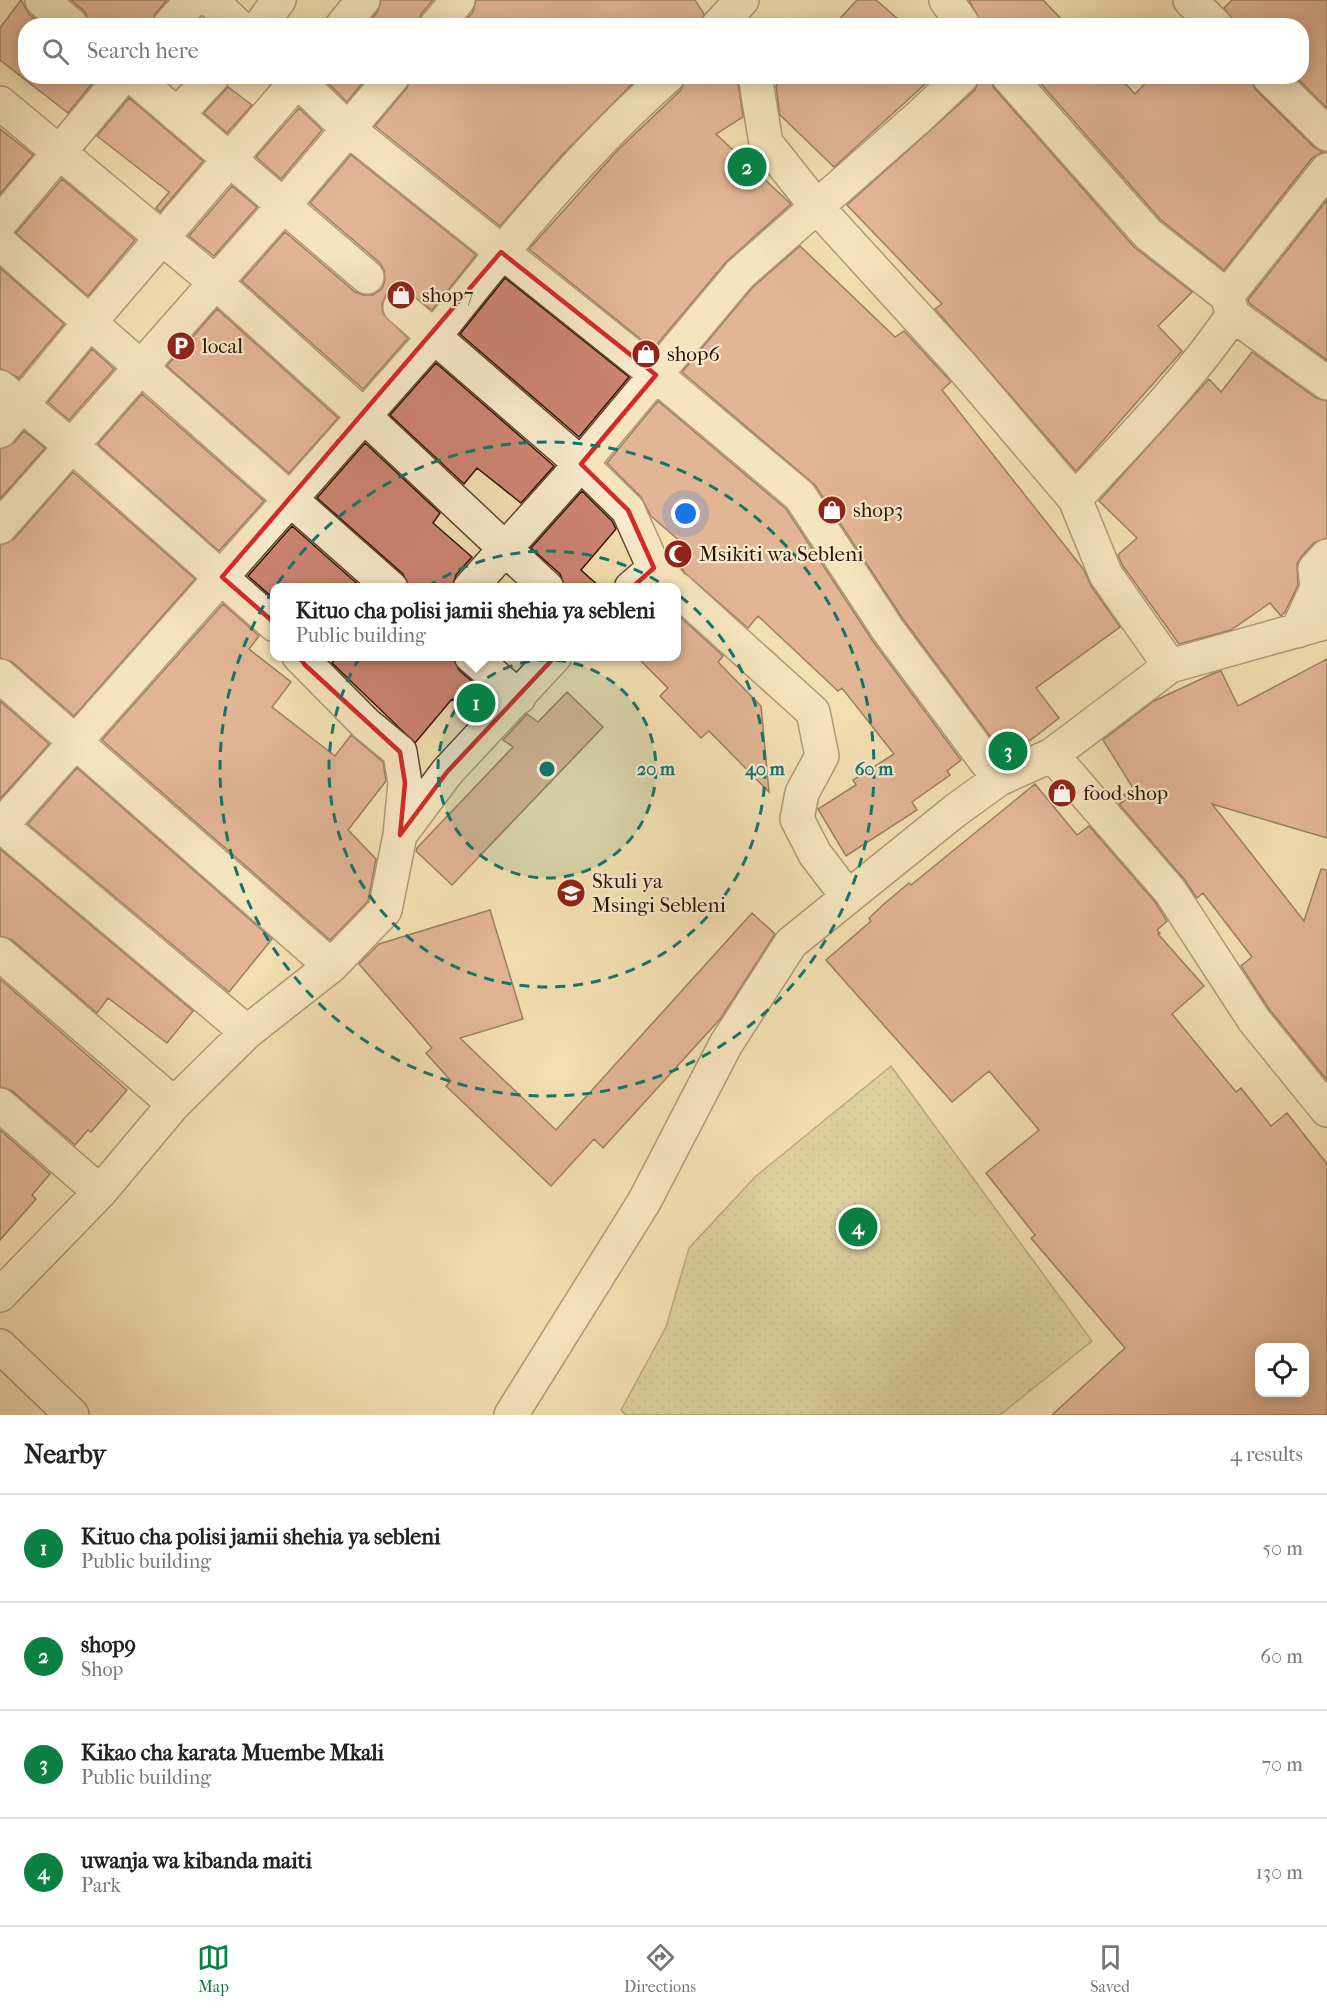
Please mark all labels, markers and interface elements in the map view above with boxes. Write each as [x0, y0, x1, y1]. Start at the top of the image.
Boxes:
search box [18, 18, 1309, 84]
icon: search [39, 35, 72, 68]
text: Search here [87, 38, 199, 64]
pin: 2 [728, 144, 766, 190]
shop icon: shop7 [385, 279, 417, 311]
place label: shop7 [422, 283, 474, 307]
parking icon: local [165, 330, 197, 362]
place label: local [201, 334, 243, 358]
shop icon: shop6 [630, 338, 662, 370]
place label: shop6 [667, 342, 720, 366]
shop icon: shop3 [816, 494, 848, 526]
place label: shop3 [853, 498, 903, 522]
your location [671, 499, 700, 528]
mosque icon: Msikiti wa Sebleni [662, 538, 694, 570]
place label: Msikiti wa Sebleni [699, 542, 863, 566]
popup [270, 583, 681, 661]
text: Kituo cha polisi jamii shehia ya sebleni [296, 598, 655, 624]
text: Public building [296, 624, 426, 647]
pin: 1 [456, 680, 496, 726]
pin: 3 [988, 728, 1028, 774]
centre of rings [537, 759, 557, 779]
text: 20 m [637, 759, 676, 780]
text: 40 m [744, 759, 786, 780]
text: 60 m [855, 759, 894, 780]
shop icon: food shop [1046, 777, 1078, 809]
place label: food shop [1083, 781, 1168, 805]
place label: Skuli ya Msingi Sebleni [592, 869, 726, 917]
school or university icon: Skuli ya Msingi Sebleni [555, 877, 587, 909]
pin: 4 [838, 1204, 878, 1250]
map controls [1255, 1343, 1309, 1397]
button: locate [1255, 1343, 1309, 1397]
text: Nearby [24, 1439, 106, 1470]
text: 4 results [1230, 1443, 1303, 1466]
text: Kituo cha polisi jamii shehia ya sebleni [81, 1524, 440, 1550]
text: 1 [40, 1537, 47, 1560]
text: 50 m [1262, 1537, 1303, 1560]
text: Public building [81, 1550, 211, 1573]
text: shop9 [81, 1632, 136, 1658]
text: 2 [38, 1645, 49, 1668]
text: 60 m [1260, 1645, 1303, 1668]
text: Shop [81, 1658, 123, 1681]
text: Kikao cha karata Muembe Mkali [81, 1740, 384, 1766]
text: 3 [39, 1753, 48, 1776]
text: 70 m [1261, 1753, 1303, 1776]
text: Public building [81, 1766, 211, 1789]
text: uwanja wa kibanda maiti [81, 1848, 312, 1874]
text: 4 [38, 1861, 49, 1884]
text: 130 m [1256, 1861, 1303, 1884]
text: Park [81, 1874, 121, 1897]
tab: Map [197, 1941, 230, 1996]
tab: Directions [624, 1941, 696, 1996]
tab: Saved [1090, 1941, 1130, 1996]

